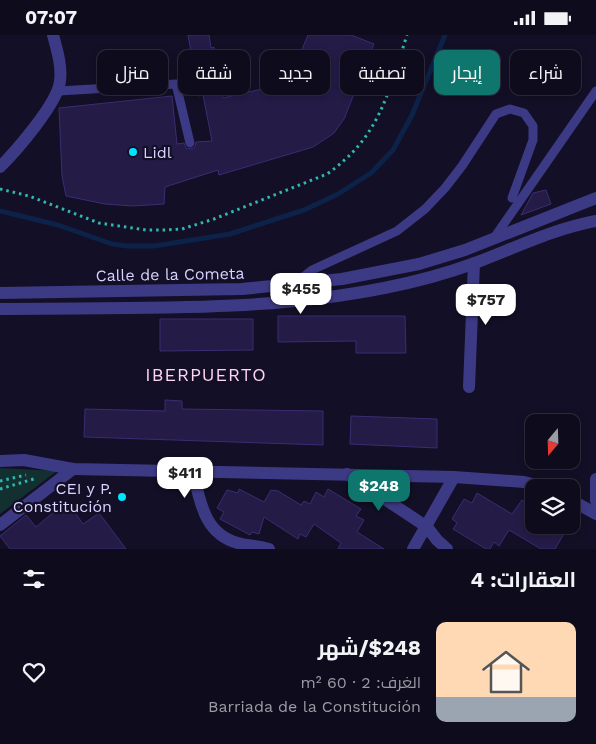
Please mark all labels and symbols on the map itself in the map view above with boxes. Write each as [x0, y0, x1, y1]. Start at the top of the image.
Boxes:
place label: Lidl [143, 143, 172, 162]
marker: Lidl [127, 146, 139, 158]
street label: Calle de la Cometa [95, 264, 245, 285]
pin: $455 [271, 273, 331, 315]
pin: $757 [456, 283, 516, 326]
district label: IBERPUERTO [145, 364, 267, 385]
north arrow [525, 414, 580, 469]
pin: $411 [155, 457, 215, 499]
pin: $248 [349, 469, 409, 512]
place label: CEI y P. Constitución [13, 479, 112, 516]
marker: CEI y P. Constitución [116, 491, 128, 503]

